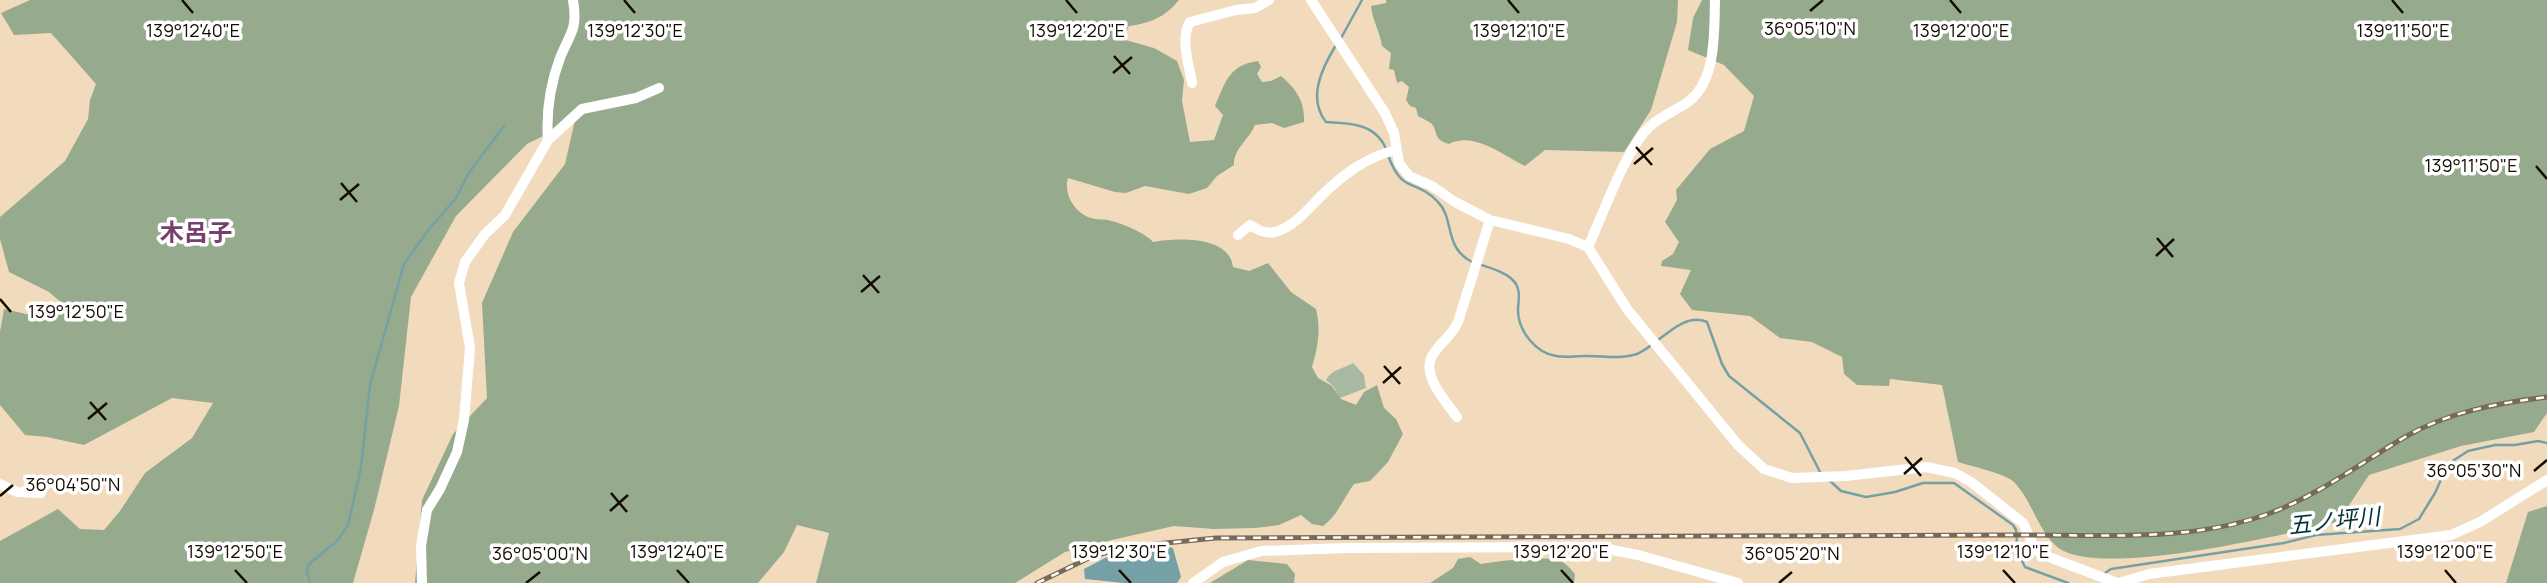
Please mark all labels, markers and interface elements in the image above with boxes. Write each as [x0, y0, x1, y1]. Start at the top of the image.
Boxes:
text: 36°05'10"N [1764, 16, 1856, 40]
text: 139°12'40"E [146, 18, 240, 42]
text: 139°12'30"E [587, 18, 683, 42]
text: 139°12'20"E [1029, 18, 1125, 42]
text: 139°12'10"E [1473, 18, 1565, 42]
text: 139°12'00"E [1913, 18, 2009, 42]
text: 139°11'50"E [2357, 18, 2449, 42]
text: 139°11'50"E [2425, 153, 2517, 177]
district label: 木呂子 [160, 215, 232, 248]
text: 139°12'50"E [28, 299, 124, 323]
text: 36°05'30"N [2427, 458, 2521, 482]
text: 36°04'50"N [26, 472, 120, 496]
water label: 五ノ坪川 [2287, 499, 2384, 541]
text: 139°12'50"E [187, 539, 283, 563]
text: 139°12'40"E [630, 539, 724, 563]
text: 139°12'30"E [1071, 539, 1167, 563]
text: 139°12'20"E [1513, 539, 1609, 563]
text: 139°12'10"E [1957, 539, 2049, 563]
text: 139°12'00"E [2397, 539, 2493, 563]
text: 36°05'00"N [492, 541, 588, 565]
text: 36°05'20"N [1744, 541, 1840, 565]

